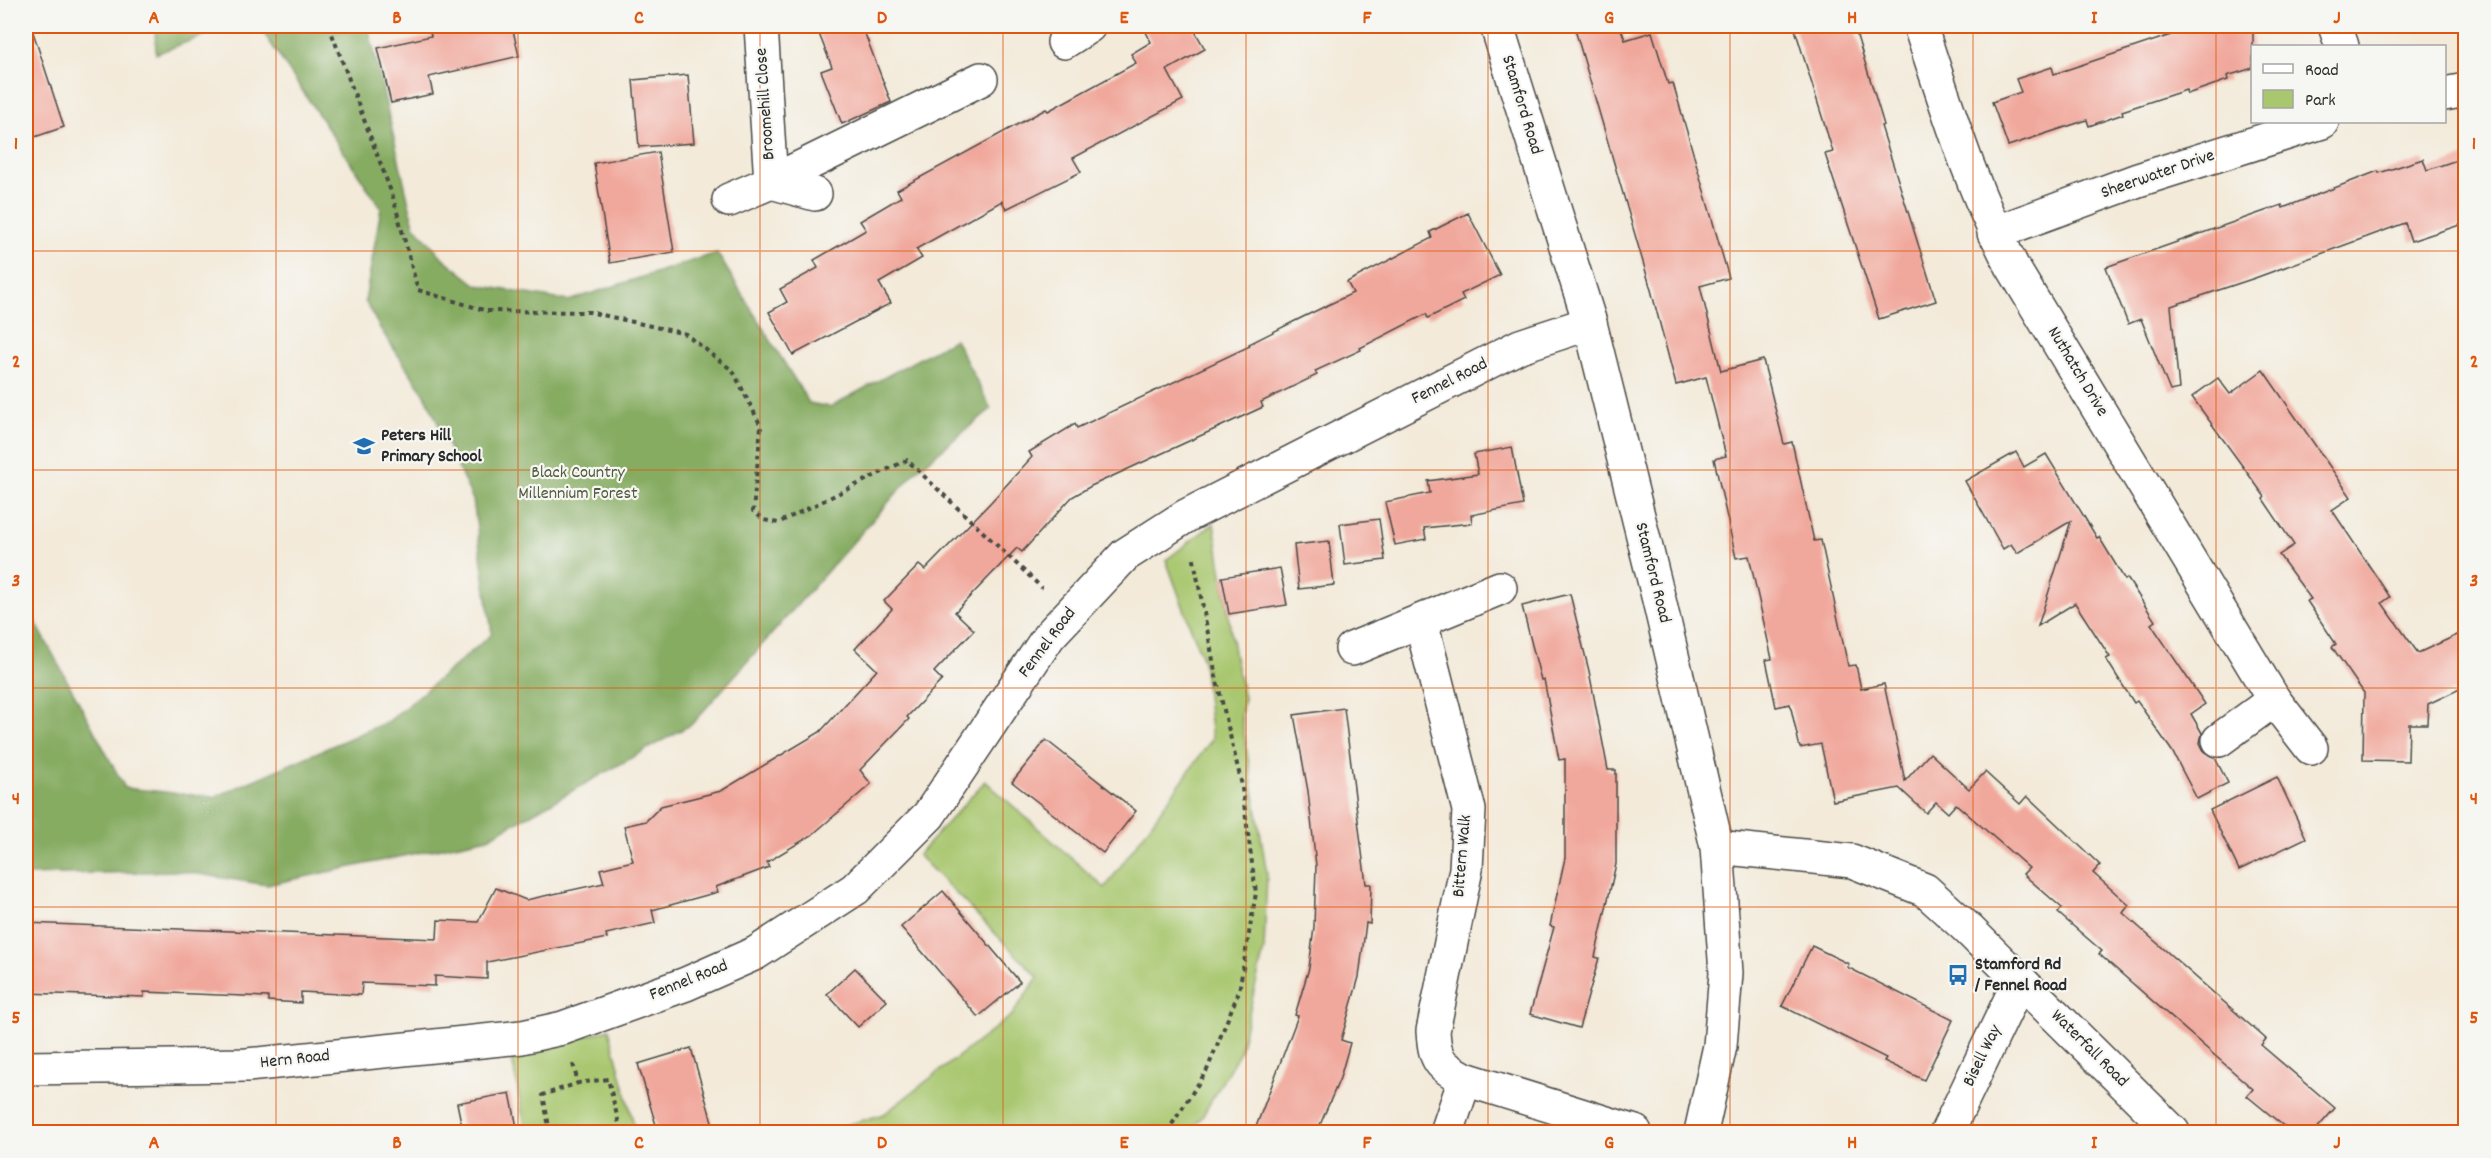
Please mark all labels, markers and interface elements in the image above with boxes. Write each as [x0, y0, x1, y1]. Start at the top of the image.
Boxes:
text: A [149, 5, 160, 33]
text: B [392, 5, 402, 33]
text: C [634, 5, 644, 33]
text: D [877, 5, 888, 33]
text: E [1119, 5, 1129, 33]
text: F [1363, 5, 1373, 33]
text: G [1604, 5, 1614, 33]
text: H [1847, 5, 1857, 33]
text: I [2091, 5, 2098, 33]
text: J [2333, 5, 2341, 33]
legend [2251, 45, 2446, 123]
street label: Broomehill Close [750, 47, 782, 161]
street label: Stamford Road [1494, 52, 1548, 158]
text: Road [2305, 59, 2339, 84]
text: Park [2305, 89, 2336, 114]
text: 1 [14, 131, 18, 159]
text: 1 [2472, 131, 2476, 159]
street label: Sheerwater Drive [2098, 144, 2218, 206]
street label: Nuthatch Drive [2040, 322, 2114, 422]
text: 2 [12, 349, 20, 377]
text: 2 [2470, 349, 2478, 377]
street label: Fennel Road [1408, 352, 1492, 412]
place label: Peters Hill Primary School [381, 424, 482, 470]
school or university icon: Peters Hill Primary School [352, 434, 376, 458]
park label: Black Country Millennium Forest [518, 461, 638, 507]
street label: Stamford Road [1627, 520, 1677, 626]
text: 3 [12, 568, 20, 596]
text: 3 [2470, 568, 2478, 596]
street label: Fennel Road [1013, 603, 1083, 683]
text: 4 [12, 786, 20, 814]
text: 4 [2470, 786, 2478, 814]
street label: Bittern Walk [1447, 814, 1479, 898]
place label: Stamford Rd / Fennel Road [1974, 953, 2067, 999]
street label: Fennel Road [646, 954, 732, 1008]
bus stop icon: Stamford Rd / Fennel Road [1946, 963, 1970, 987]
street label: Waterfall Road [2044, 1004, 2134, 1094]
text: 5 [11, 1005, 21, 1033]
text: 5 [2469, 1005, 2479, 1033]
street label: Bisell Way [1957, 1020, 2009, 1091]
street label: Hern Road [259, 1044, 331, 1076]
text: A [149, 1130, 160, 1158]
text: B [392, 1130, 402, 1158]
text: C [634, 1130, 644, 1158]
text: D [877, 1130, 888, 1158]
text: E [1119, 1130, 1129, 1158]
text: F [1363, 1130, 1373, 1158]
text: G [1604, 1130, 1614, 1158]
text: H [1847, 1130, 1857, 1158]
text: I [2091, 1130, 2098, 1158]
text: J [2333, 1130, 2341, 1158]

